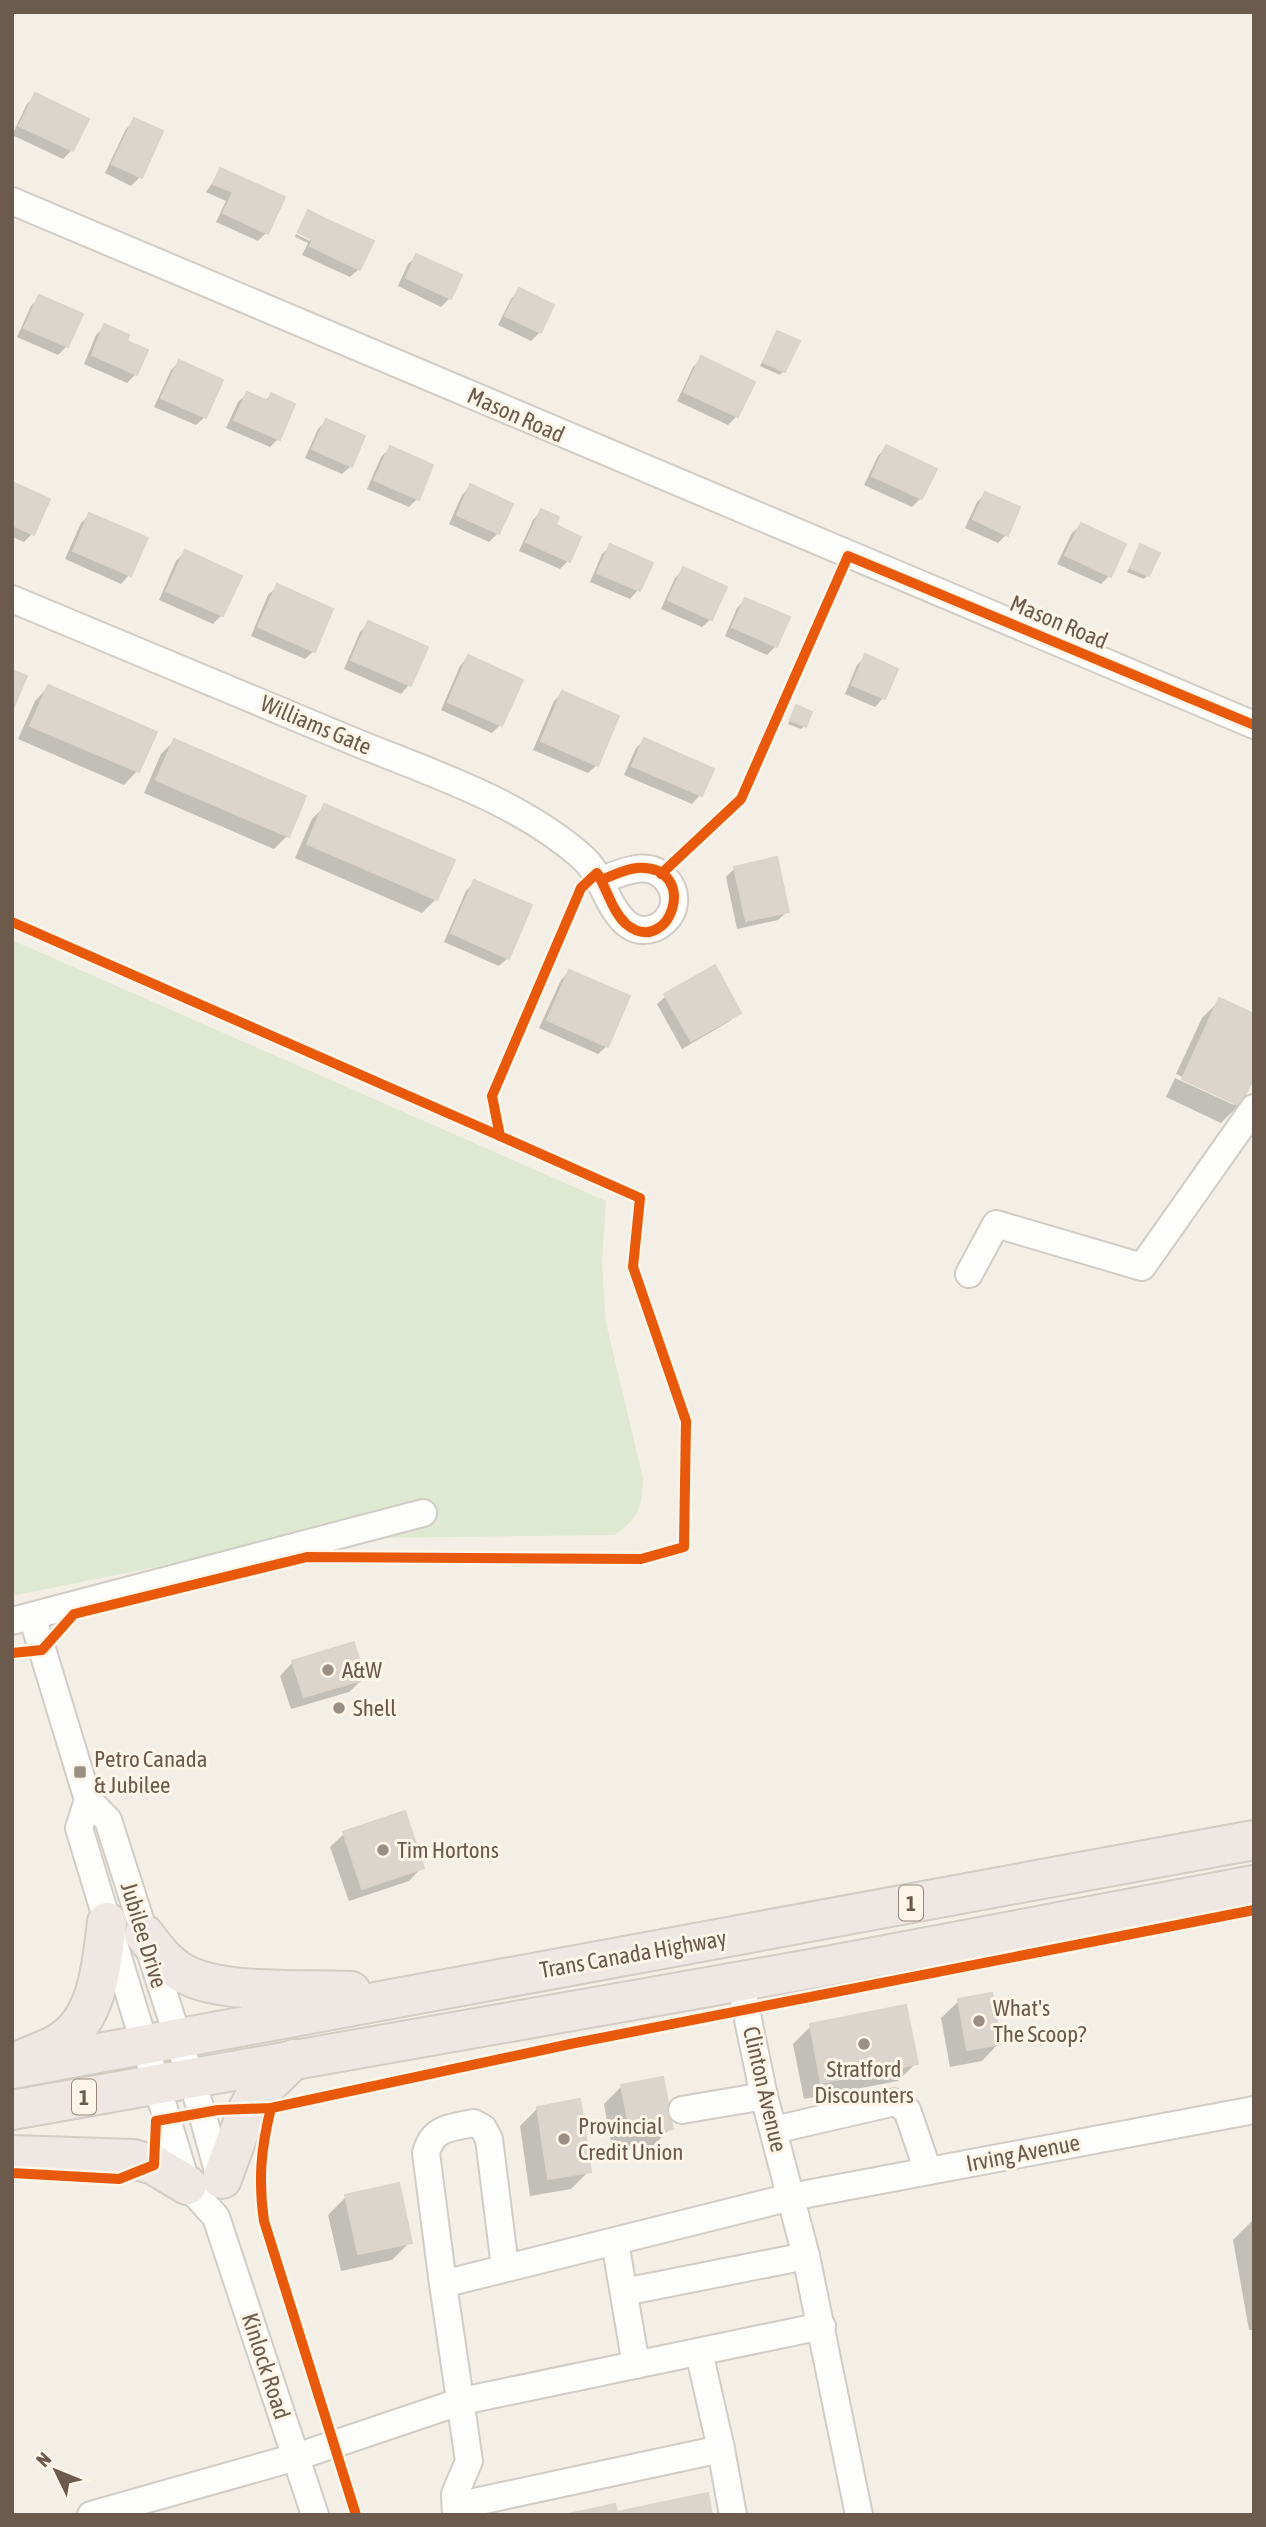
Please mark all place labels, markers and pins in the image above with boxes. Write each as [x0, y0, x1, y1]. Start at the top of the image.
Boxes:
place label: A&W [342, 1657, 382, 1683]
marker: A&W [320, 1662, 336, 1678]
place label: Shell [353, 1695, 396, 1721]
marker: Shell [331, 1700, 347, 1716]
place label: Petro Canada & Jubilee [94, 1746, 207, 1798]
marker: Petro Canada & Jubilee [72, 1764, 88, 1780]
place label: Tim Hortons [397, 1837, 499, 1863]
marker: Tim Hortons [375, 1842, 391, 1858]
place label: What's The Scoop? [993, 1995, 1087, 2047]
marker: What's The Scoop? [971, 2013, 987, 2029]
marker: Stratford Discounters [856, 2036, 872, 2052]
place label: Stratford Discounters [814, 2056, 914, 2108]
place label: Provincial Credit Union [578, 2113, 683, 2165]
marker: Provincial Credit Union [556, 2131, 572, 2147]

